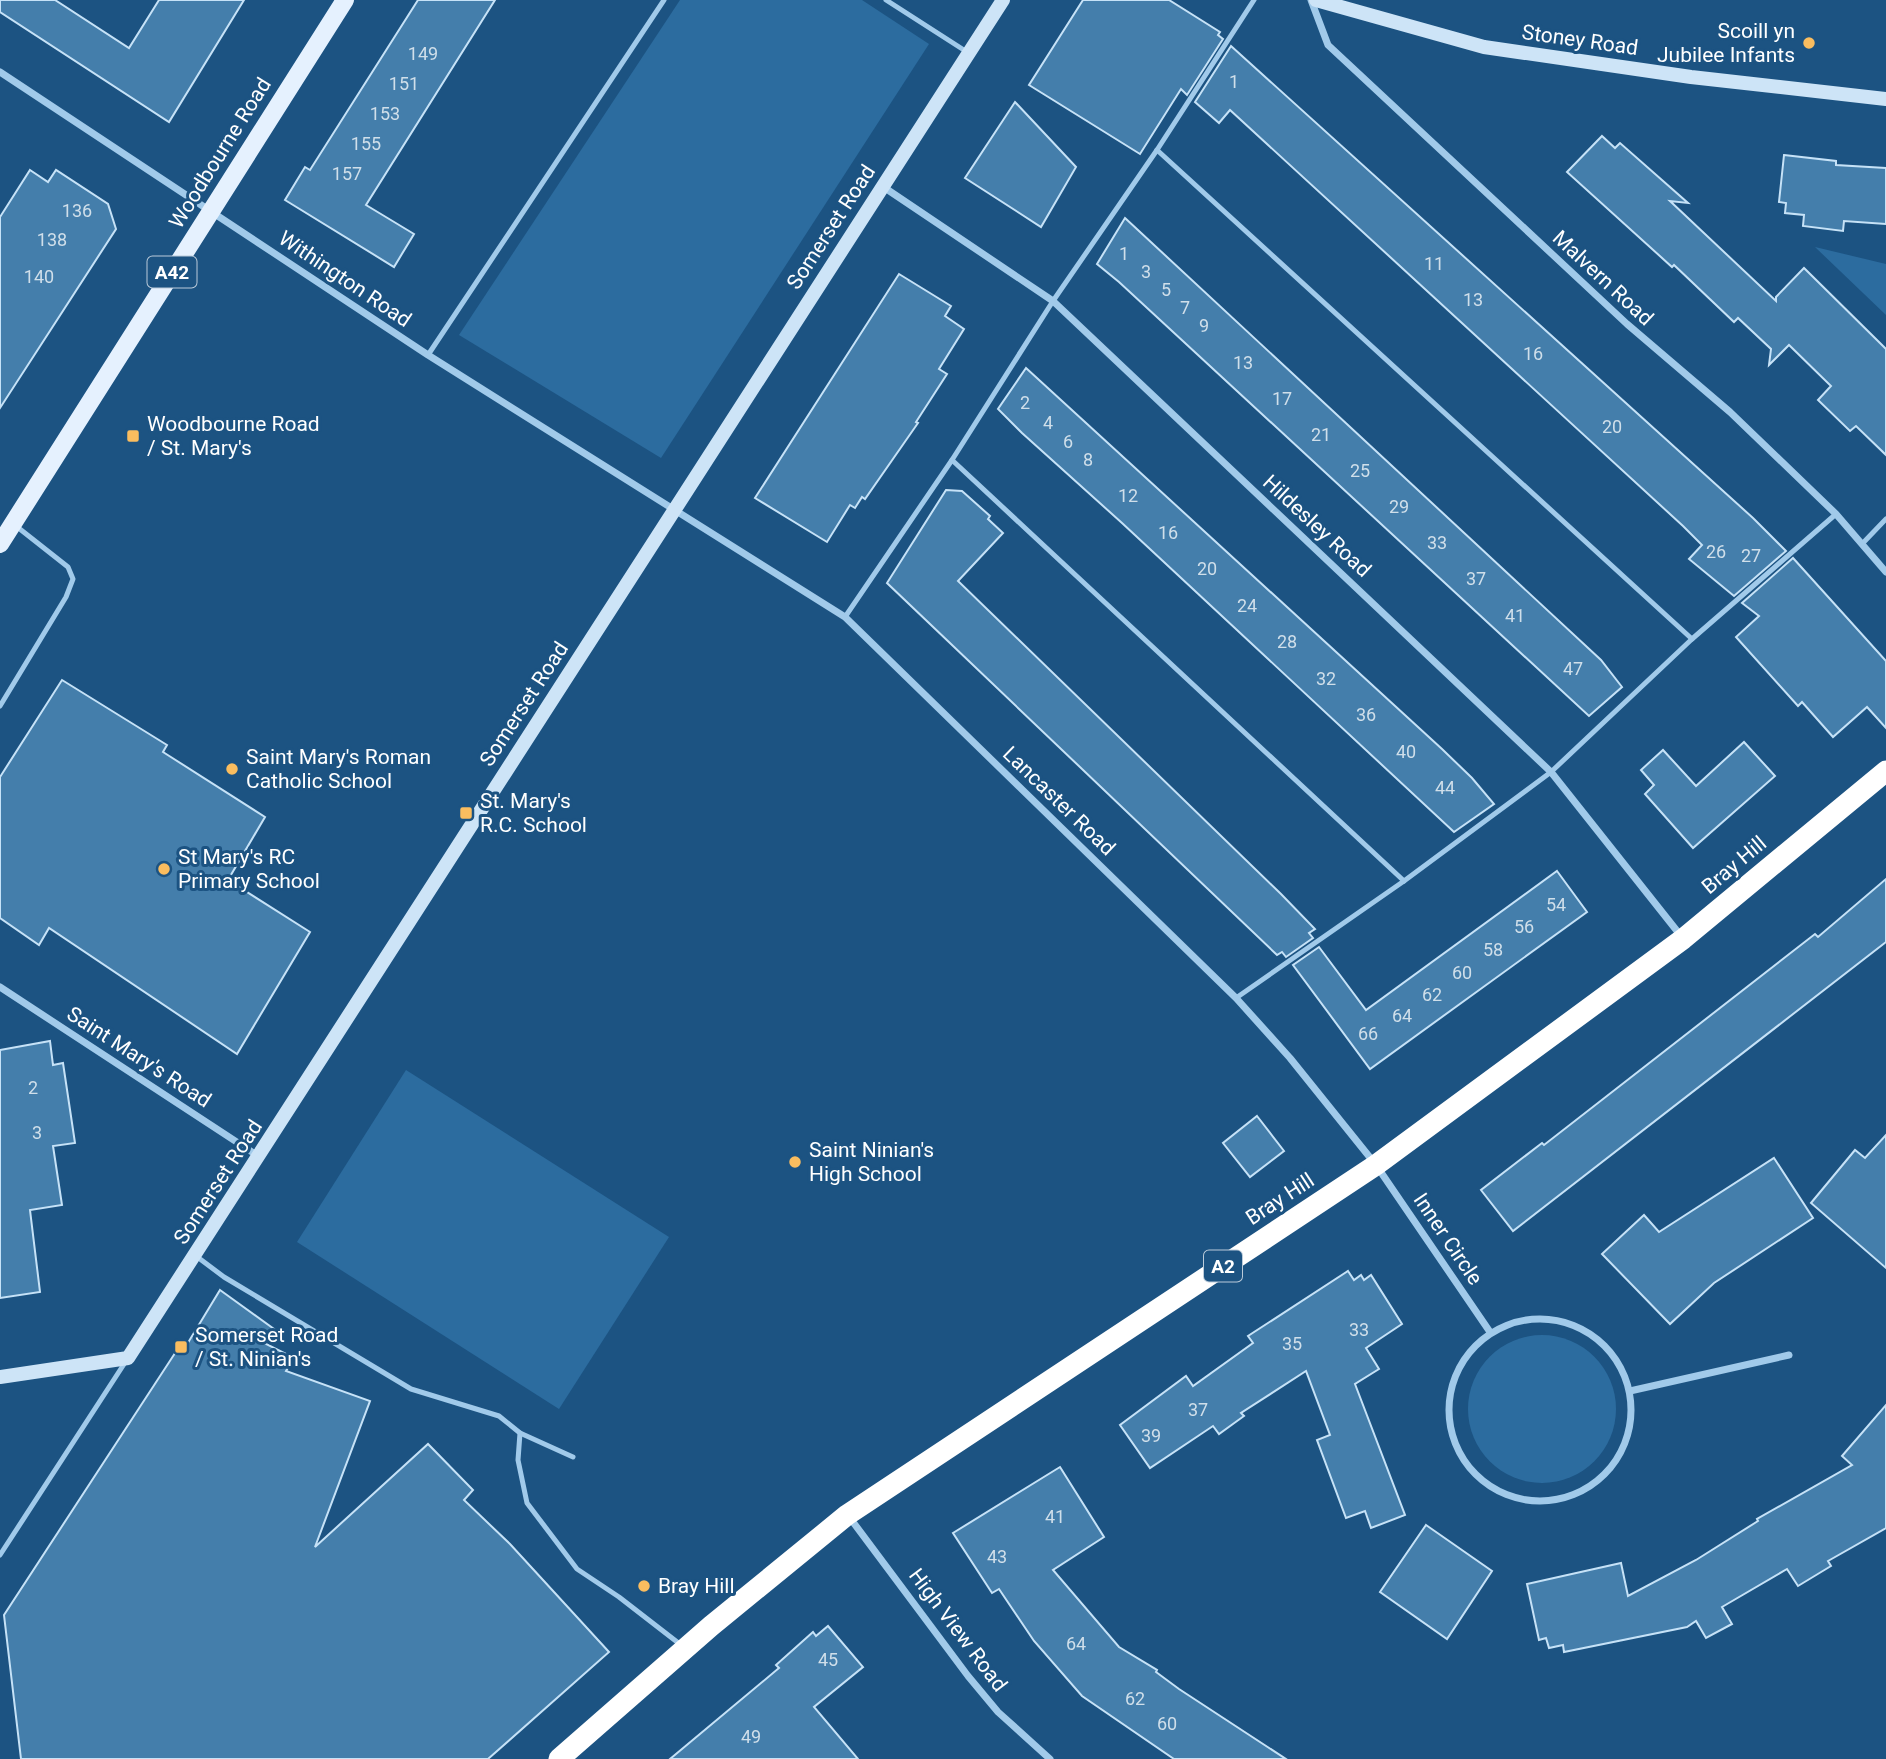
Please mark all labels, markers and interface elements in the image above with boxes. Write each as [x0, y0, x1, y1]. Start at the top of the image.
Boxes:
place label: Scoill yn Jubilee Infants [1657, 19, 1795, 67]
street label: Stoney Road [1520, 20, 1640, 60]
marker: Scoill yn Jubilee Infants [1801, 35, 1817, 51]
house number: 149 [408, 43, 438, 64]
house number: 1 [1229, 71, 1239, 92]
street label: Woodbourne Road [164, 73, 276, 233]
house number: 151 [389, 73, 419, 94]
house number: 153 [370, 103, 400, 124]
house number: 155 [351, 133, 381, 154]
street label: Somerset Road [782, 160, 880, 294]
house number: 157 [332, 163, 362, 184]
house number: 136 [62, 200, 92, 221]
street label: Withington Road [274, 226, 416, 332]
street label: Malvern Road [1548, 226, 1658, 330]
house number: 138 [37, 229, 67, 250]
house number: 1 [1119, 243, 1129, 264]
house number: 11 [1424, 253, 1444, 274]
road number: A42 [148, 256, 196, 288]
house number: 3 [1141, 261, 1151, 282]
house number: 140 [24, 266, 54, 287]
house number: 5 [1161, 279, 1171, 300]
house number: 13 [1463, 289, 1483, 310]
house number: 7 [1180, 297, 1190, 318]
house number: 9 [1199, 315, 1209, 336]
house number: 16 [1523, 343, 1543, 364]
house number: 13 [1233, 352, 1253, 373]
house number: 17 [1272, 388, 1292, 409]
house number: 2 [1020, 392, 1030, 413]
place label: Woodbourne Road / St. Mary's [147, 412, 320, 460]
house number: 4 [1043, 412, 1053, 433]
house number: 20 [1602, 416, 1622, 437]
house number: 21 [1311, 424, 1331, 445]
marker: Woodbourne Road / St. Mary's [125, 428, 141, 444]
house number: 6 [1063, 431, 1073, 452]
house number: 8 [1083, 449, 1093, 470]
house number: 25 [1350, 460, 1370, 481]
street label: Hildesley Road [1258, 470, 1376, 582]
house number: 12 [1118, 485, 1138, 506]
house number: 29 [1389, 496, 1409, 517]
house number: 16 [1158, 522, 1178, 543]
house number: 33 [1427, 532, 1447, 553]
house number: 26 [1706, 541, 1726, 562]
house number: 27 [1741, 545, 1761, 566]
house number: 20 [1197, 558, 1217, 579]
house number: 37 [1466, 568, 1486, 589]
house number: 24 [1237, 595, 1257, 616]
house number: 41 [1505, 605, 1525, 626]
house number: 28 [1277, 631, 1297, 652]
street label: Somerset Road [475, 637, 573, 771]
house number: 47 [1563, 658, 1583, 679]
house number: 32 [1316, 668, 1336, 689]
house number: 36 [1356, 704, 1376, 725]
house number: 40 [1396, 741, 1416, 762]
street label: Lancaster Road [998, 742, 1120, 860]
place label: Saint Mary's Roman Catholic School [246, 745, 431, 793]
marker: Saint Mary's Roman Catholic School [224, 761, 240, 777]
house number: 44 [1435, 777, 1455, 798]
place label: St. Mary's R.C. School [480, 789, 587, 837]
marker: St. Mary's R.C. School [458, 805, 474, 821]
street label: Bray Hill [1697, 831, 1771, 899]
place label: St Mary's RC Primary School [178, 845, 320, 893]
marker: St Mary's RC Primary School [156, 861, 172, 877]
house number: 54 [1546, 894, 1566, 915]
house number: 56 [1514, 916, 1534, 937]
house number: 58 [1483, 939, 1503, 960]
house number: 60 [1452, 962, 1472, 983]
house number: 62 [1422, 984, 1442, 1005]
street label: Saint Mary's Road [62, 1001, 216, 1113]
house number: 64 [1392, 1005, 1412, 1026]
house number: 66 [1358, 1023, 1378, 1044]
house number: 2 [28, 1077, 38, 1098]
street label: Somerset Road [169, 1115, 267, 1249]
house number: 3 [32, 1122, 42, 1143]
place label: Saint Ninian's High School [809, 1138, 934, 1186]
marker: Saint Ninian's High School [787, 1154, 803, 1170]
street label: Bray Hill [1241, 1168, 1319, 1230]
street label: Inner Circle [1409, 1189, 1487, 1289]
road number: A2 [1204, 1250, 1242, 1282]
house number: 33 [1349, 1319, 1369, 1340]
place label: Somerset Road / St. Ninian's [195, 1323, 338, 1371]
house number: 35 [1282, 1333, 1302, 1354]
marker: Somerset Road / St. Ninian's [173, 1339, 189, 1355]
house number: 37 [1188, 1399, 1208, 1420]
house number: 39 [1141, 1425, 1161, 1446]
house number: 41 [1045, 1506, 1065, 1527]
house number: 43 [987, 1546, 1007, 1567]
street label: High View Road [904, 1564, 1012, 1696]
place label: Bray Hill [658, 1574, 735, 1598]
marker: Bray Hill [636, 1578, 652, 1594]
house number: 64 [1066, 1633, 1086, 1654]
house number: 45 [818, 1649, 838, 1670]
house number: 62 [1125, 1688, 1145, 1709]
house number: 60 [1157, 1713, 1177, 1734]
house number: 49 [741, 1726, 761, 1747]

